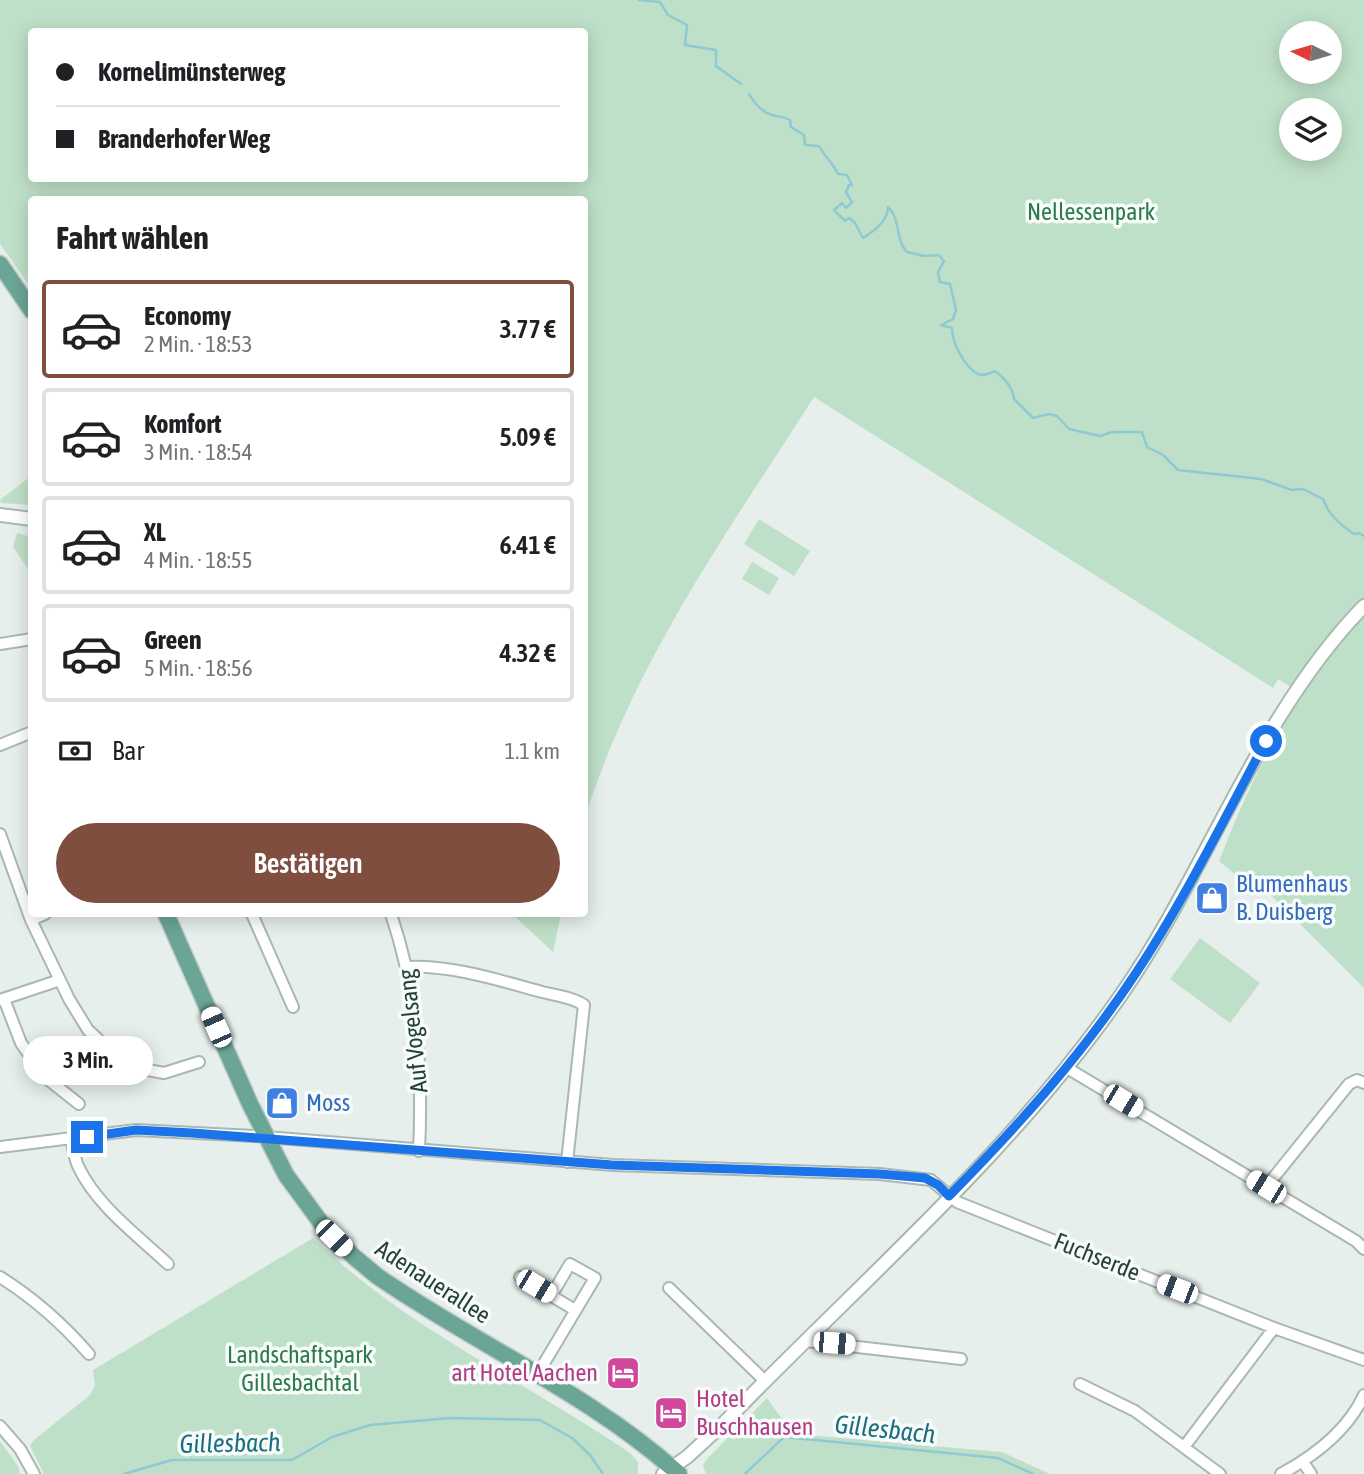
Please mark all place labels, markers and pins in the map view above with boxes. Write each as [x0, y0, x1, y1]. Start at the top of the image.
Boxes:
place label: Blumenhaus B. Duisberg [1236, 870, 1348, 925]
shop icon: Blumenhaus B. Duisberg [1193, 879, 1231, 917]
shop icon: Moss [263, 1084, 301, 1122]
place label: Moss [306, 1089, 350, 1116]
hotel icon: art Hotel Aachen [604, 1354, 642, 1392]
place label: art Hotel Aachen [451, 1359, 598, 1386]
place label: Hotel Buschhausen [696, 1385, 813, 1440]
hotel icon: Hotel Buschhausen [652, 1394, 690, 1432]

